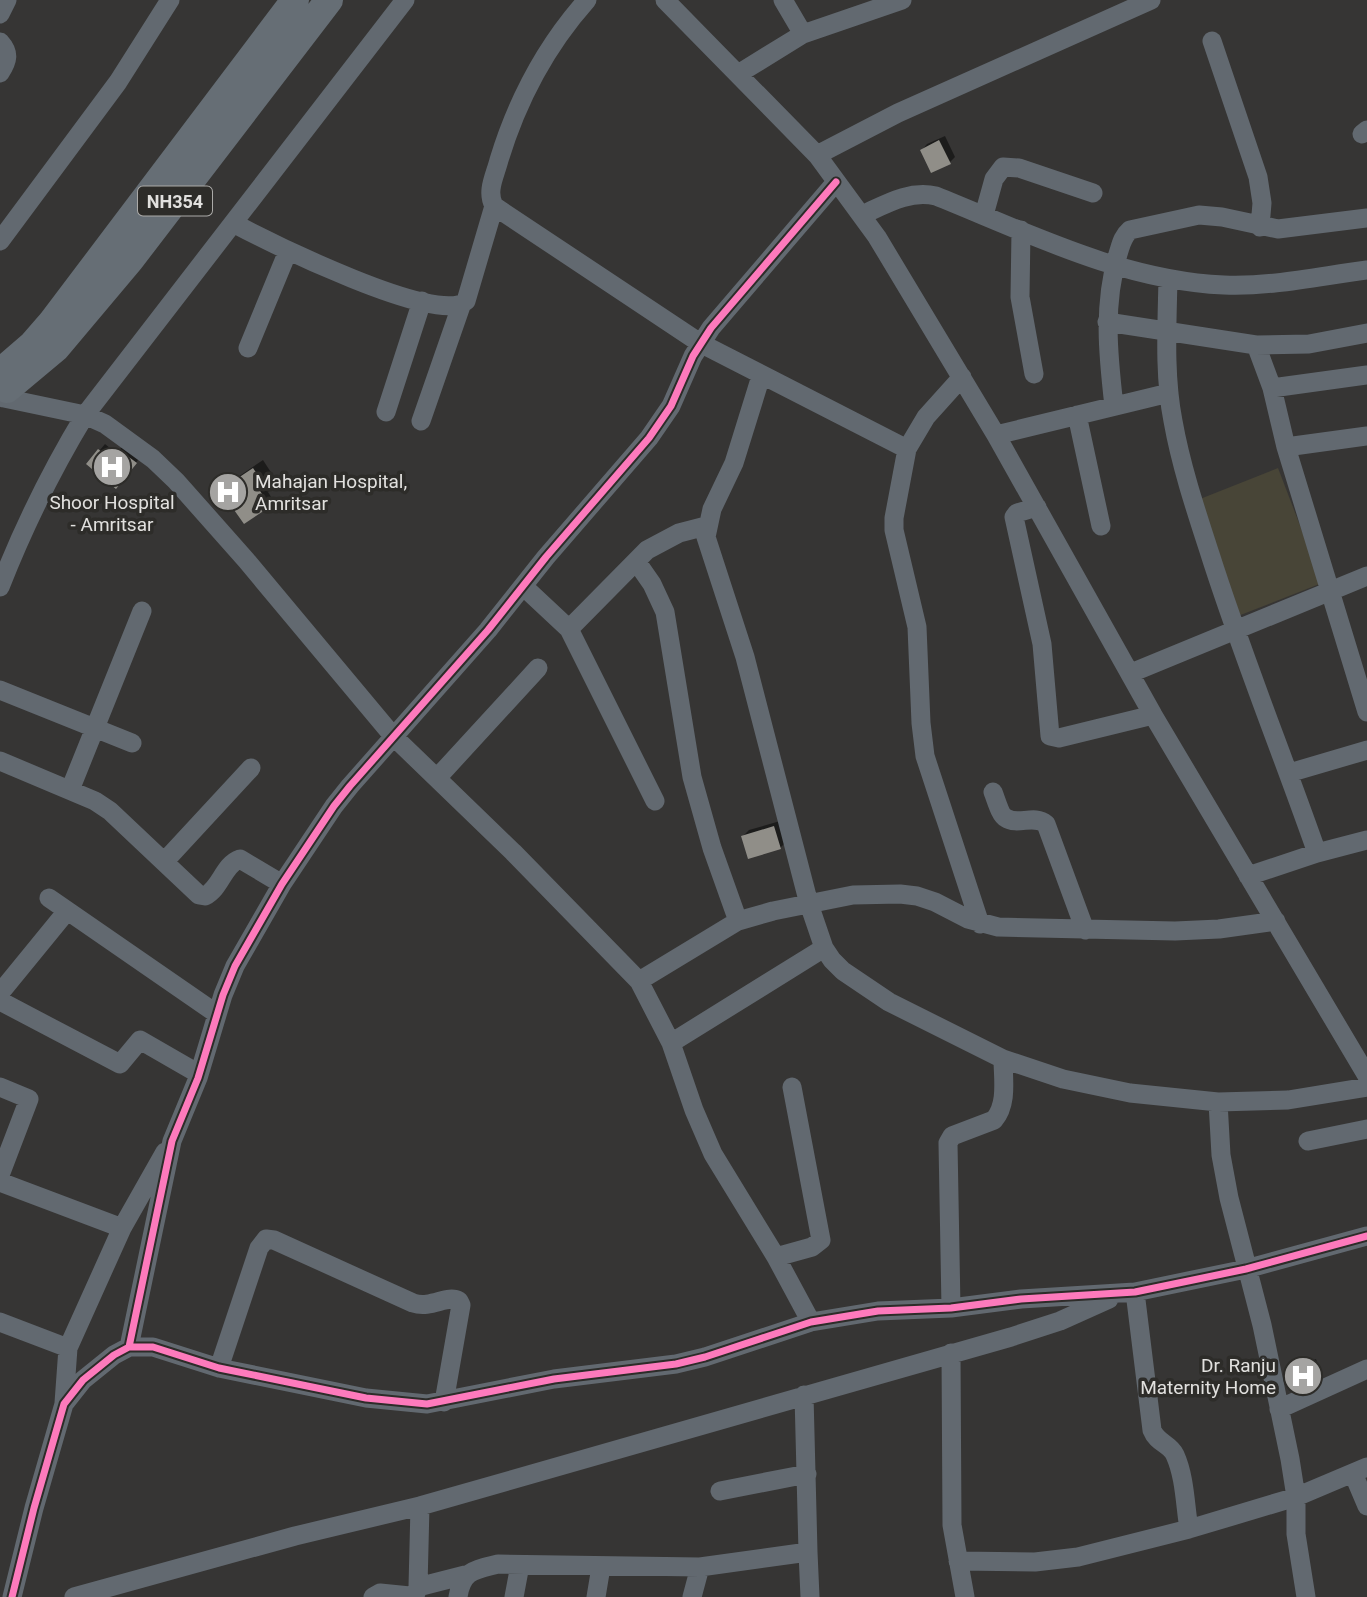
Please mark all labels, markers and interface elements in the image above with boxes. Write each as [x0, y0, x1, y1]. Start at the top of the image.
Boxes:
road number: NH354 [138, 186, 212, 216]
hospital icon: Shoor Hospital - Amritsar [91, 446, 133, 488]
place label: Mahajan Hospital, Amritsar [255, 470, 407, 515]
hospital icon: Mahajan Hospital, Amritsar [207, 471, 249, 513]
place label: Shoor Hospital - Amritsar [49, 491, 175, 536]
place label: Dr. Ranju Maternity Home [1140, 1354, 1276, 1399]
hospital icon: Dr. Ranju Maternity Home [1282, 1355, 1324, 1397]

